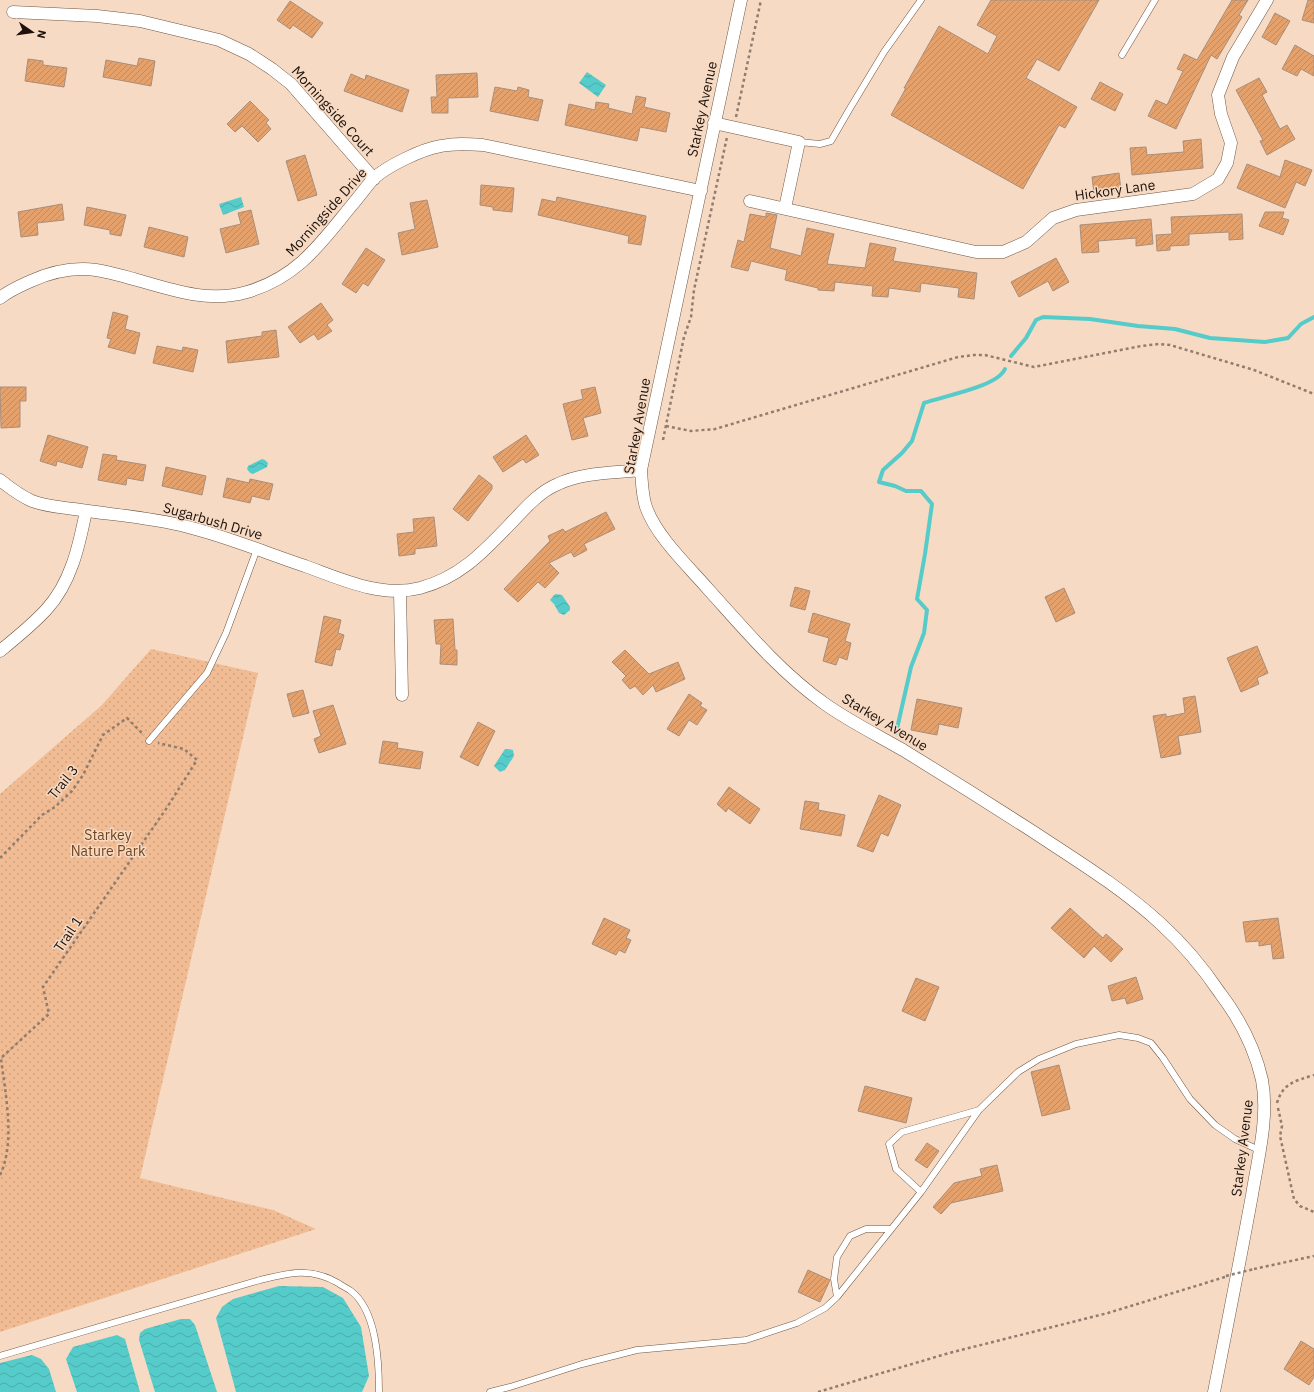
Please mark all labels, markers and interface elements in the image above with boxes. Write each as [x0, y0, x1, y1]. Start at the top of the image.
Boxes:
north arrow [12, 12, 52, 52]
text: N [34, 29, 49, 40]
street label: Starkey Avenue [683, 59, 721, 159]
street label: Morningside Court [288, 62, 378, 160]
street label: Morningside Drive [281, 164, 371, 260]
street label: Hickory Lane [1074, 175, 1157, 205]
street label: Starkey Avenue [620, 376, 654, 476]
street label: Sugarbush Drive [161, 498, 265, 544]
street label: Starkey Avenue [839, 689, 932, 755]
street label: Trail 3 [44, 761, 82, 803]
park label: Starkey Nature Park [71, 826, 146, 860]
street label: Trail 1 [50, 913, 86, 955]
street label: Starkey Avenue [1227, 1098, 1257, 1197]

